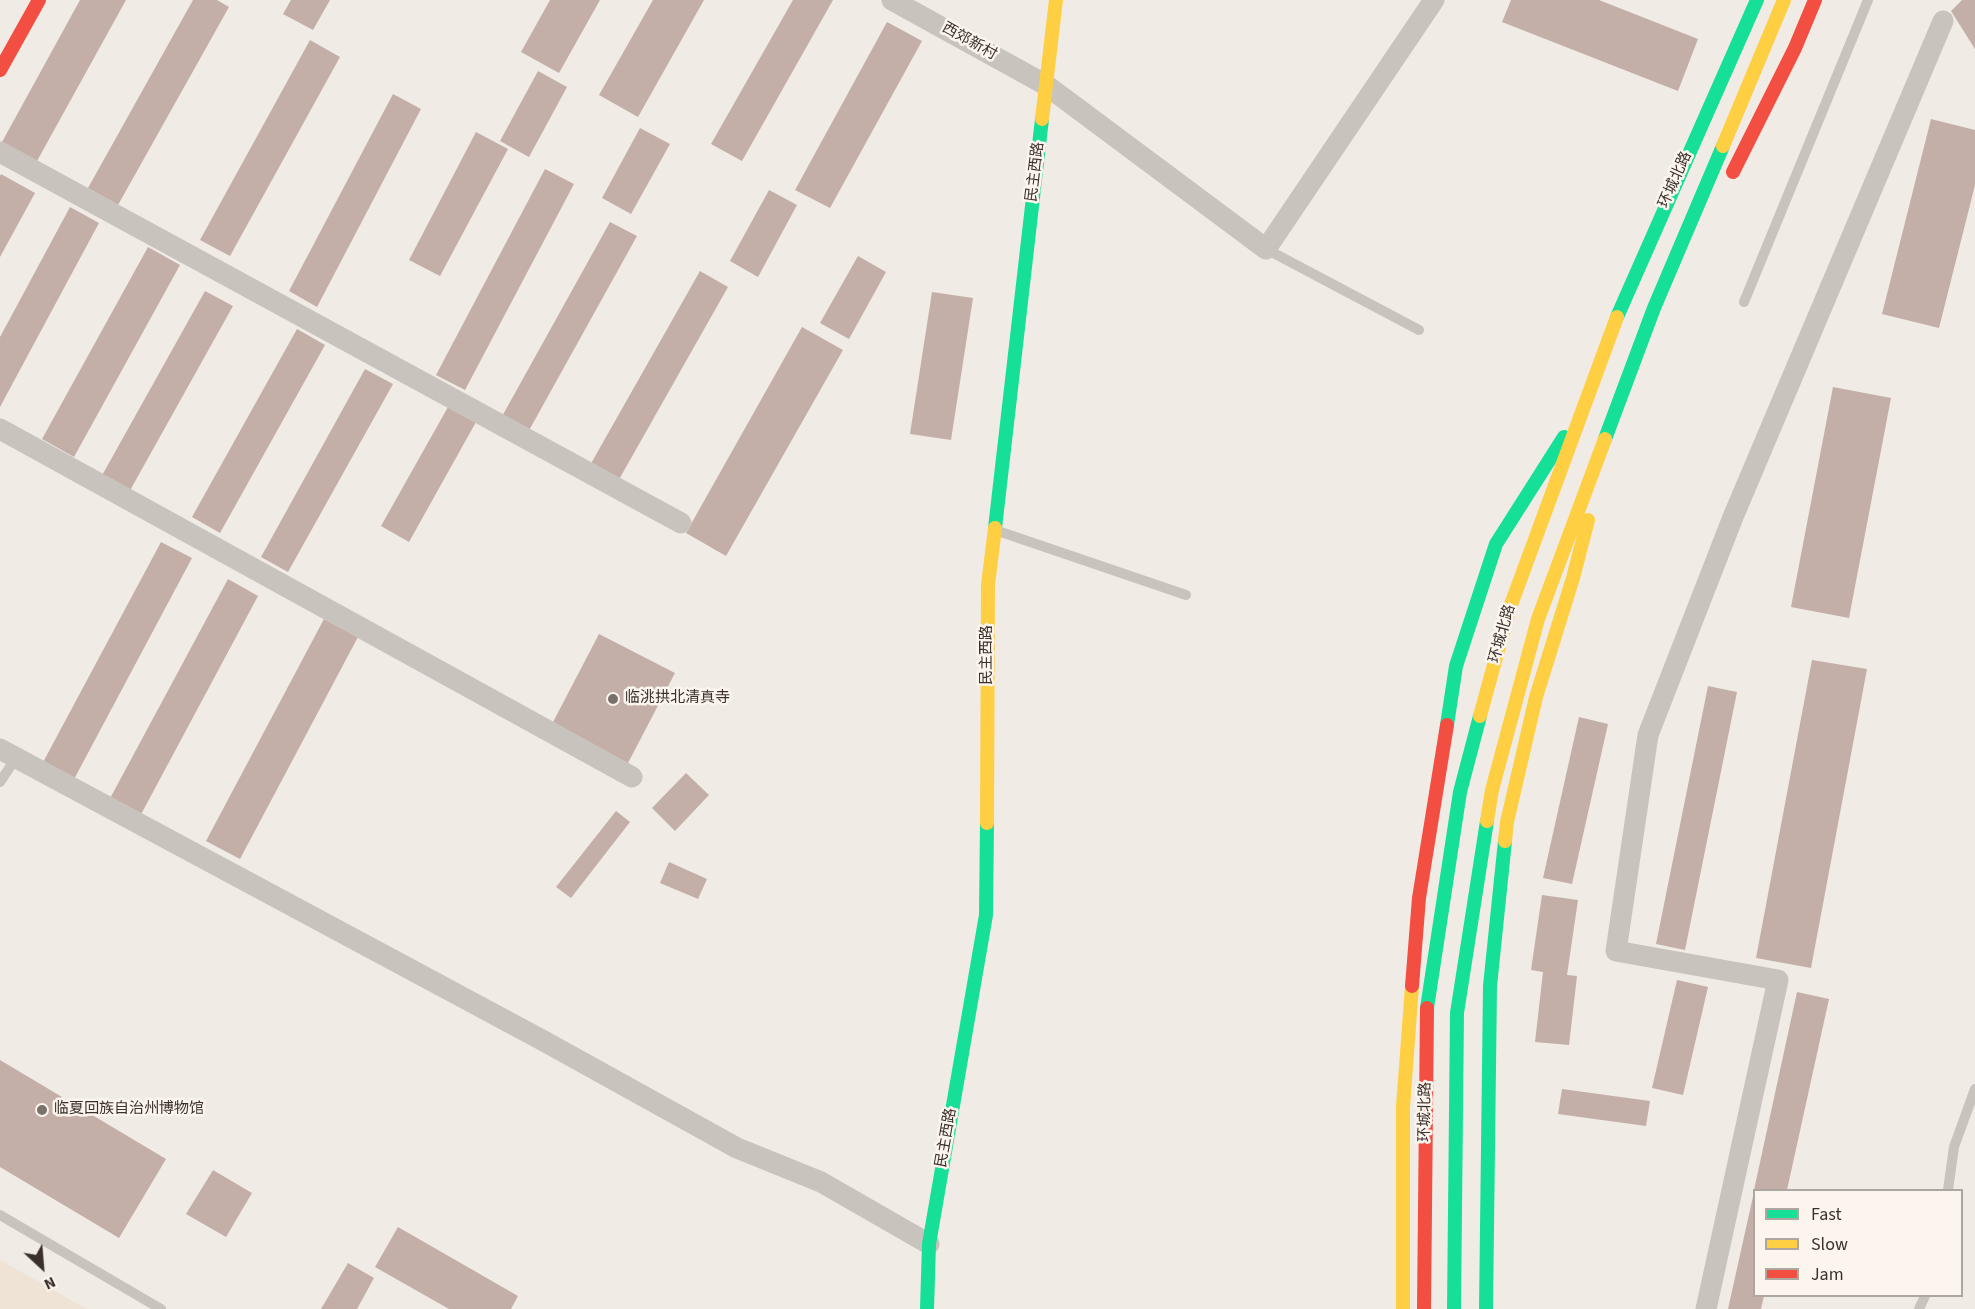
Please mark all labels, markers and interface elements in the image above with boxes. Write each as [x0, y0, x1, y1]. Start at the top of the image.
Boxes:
street label: 西郊新村 [938, 20, 1000, 64]
street label: 民主西路 [1023, 141, 1049, 203]
street label: 环城北路 [1656, 149, 1696, 211]
street label: 环城北路 [1486, 603, 1520, 665]
street label: 民主西路 [979, 625, 997, 685]
place label: 临洮拱北清真寺 [625, 690, 730, 708]
marker: 临洮拱北清真寺 [606, 692, 620, 706]
street label: 环城北路 [1416, 1082, 1436, 1142]
place label: 临夏回族自治州博物馆 [54, 1101, 204, 1119]
marker: 临夏回族自治州博物馆 [35, 1103, 49, 1117]
street label: 民主西路 [933, 1107, 961, 1169]
legend [1753, 1189, 1963, 1297]
text: Fast [1811, 1202, 1842, 1227]
text: Slow [1811, 1232, 1848, 1257]
north arrow [12, 1237, 72, 1297]
text: Jam [1811, 1262, 1844, 1287]
text: N [40, 1271, 60, 1295]

